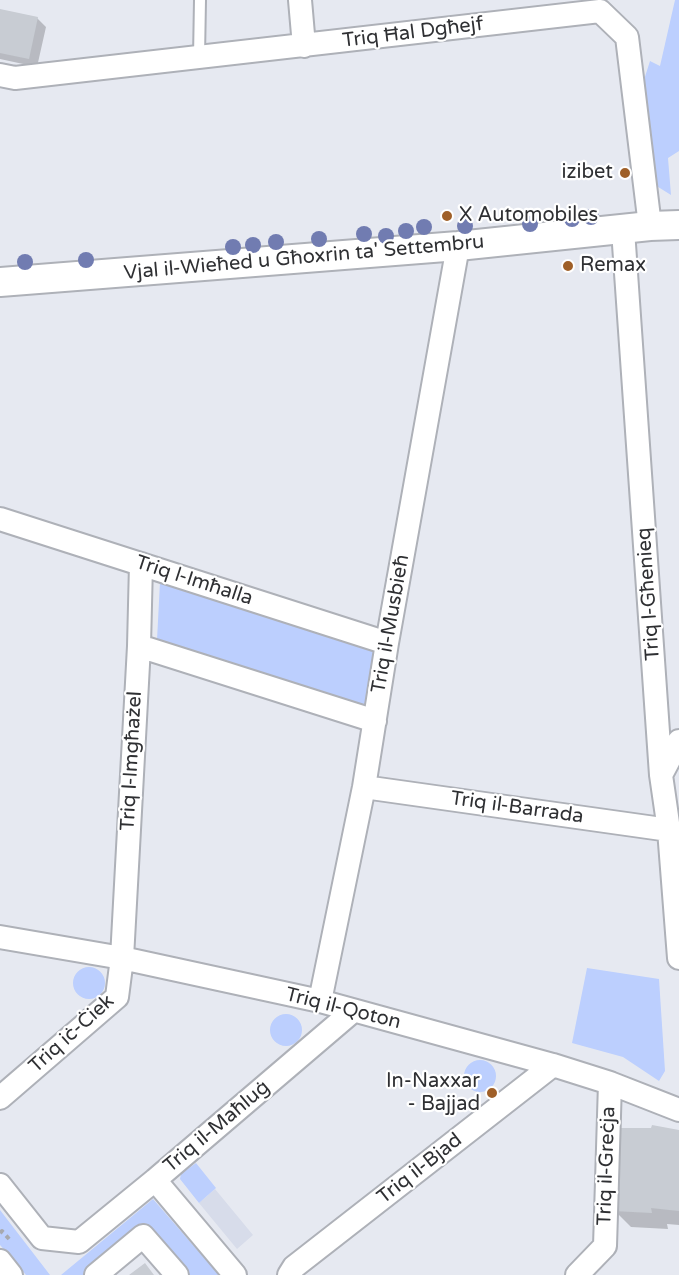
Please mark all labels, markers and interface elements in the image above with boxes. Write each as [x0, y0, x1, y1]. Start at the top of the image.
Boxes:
street label: Triq Ħal Dgħejf [341, 12, 485, 54]
place label: izibet [562, 161, 613, 185]
marker: izibet [618, 166, 632, 180]
place label: X Automobiles [459, 204, 598, 228]
marker: X Automobiles [440, 209, 454, 223]
street label: Vjal il-Wieħed u Għoxrin ta' Settembru [123, 230, 485, 286]
place label: Remax [580, 254, 646, 278]
marker: Remax [561, 259, 575, 273]
street label: Triq l-Għenieq [632, 527, 666, 661]
street label: Triq l-Imħalla [132, 551, 256, 611]
street label: Triq il-Musbieħ [367, 553, 415, 695]
street label: Triq l-Imgħażel [116, 691, 148, 831]
street label: Triq il-Barrada [449, 787, 585, 829]
street label: Triq il-Qoton [283, 983, 403, 1035]
street label: Triq iċ-Ċiek [25, 990, 119, 1078]
place label: In-Naxxar - Bajjad [386, 1070, 480, 1117]
street label: Triq il-Maħluġ [159, 1076, 275, 1178]
marker: In-Naxxar - Bajjad [485, 1086, 499, 1100]
street label: Triq il-Greċja [593, 1106, 621, 1226]
street label: Triq il-Bjad [373, 1128, 467, 1210]

